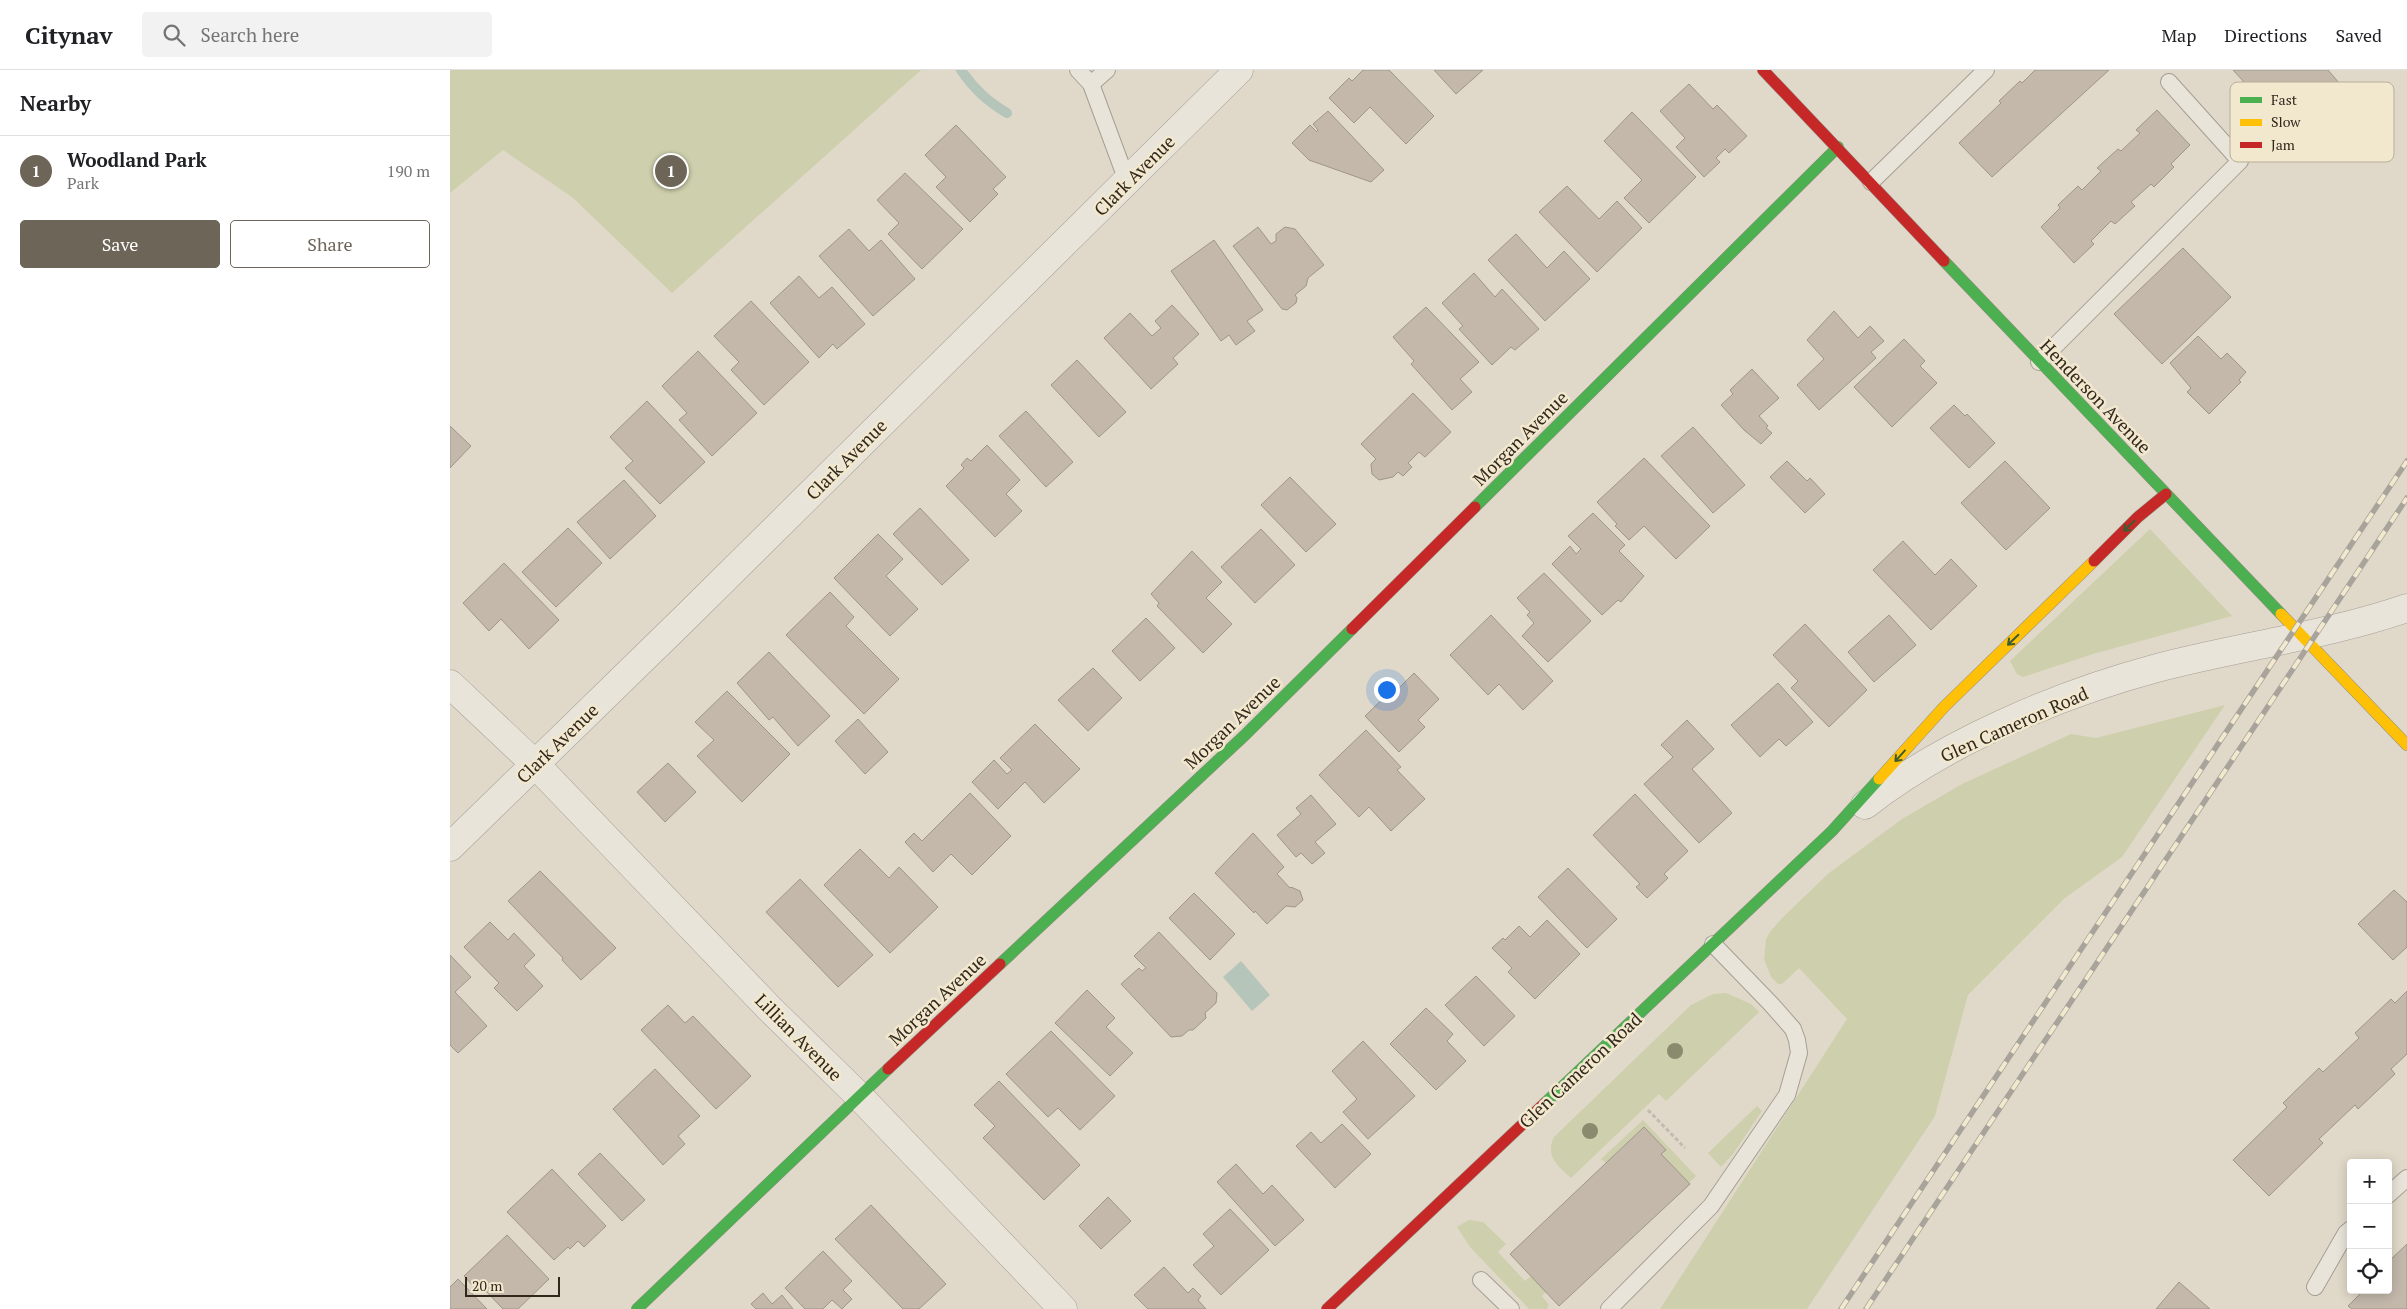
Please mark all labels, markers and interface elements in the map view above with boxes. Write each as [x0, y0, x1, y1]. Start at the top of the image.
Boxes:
search box [142, 12, 492, 57]
text: Citynav [25, 19, 112, 51]
icon: search [160, 21, 188, 49]
text: Search here [200, 22, 299, 47]
text: Map [2161, 23, 2196, 47]
text: Directions [2224, 23, 2307, 47]
text: Saved [2335, 23, 2382, 47]
legend [2230, 82, 2394, 162]
text: Nearby [20, 89, 91, 117]
text: Fast [2271, 90, 2298, 109]
text: Slow [2271, 112, 2301, 131]
street label: Clark Avenue [1088, 129, 1180, 221]
text: Jam [2271, 135, 2295, 154]
text: Woodland Park [67, 147, 207, 172]
pin: 1 [655, 152, 687, 190]
text: 1 [31, 160, 41, 182]
text: 190 m [387, 160, 430, 182]
text: Park [67, 172, 99, 194]
button: Save [20, 220, 220, 268]
button: Share [230, 220, 430, 268]
street label: Henderson Avenue [2035, 334, 2157, 458]
street label: Morgan Avenue [1467, 385, 1573, 491]
street label: Clark Avenue [800, 413, 892, 505]
one-way arrow [2123, 520, 2135, 532]
one-way arrow [2007, 634, 2019, 646]
street label: Morgan Avenue [1179, 670, 1285, 774]
your location [1374, 677, 1400, 703]
street label: Glen Cameron Road [1936, 681, 2092, 767]
street label: Clark Avenue [511, 698, 603, 788]
one-way arrow [1894, 750, 1906, 763]
street label: Morgan Avenue [883, 948, 991, 1050]
street label: Lillian Avenue [750, 988, 848, 1086]
street label: Glen Cameron Road [1514, 1007, 1646, 1133]
map controls [2347, 1159, 2392, 1294]
button: + [2347, 1159, 2392, 1204]
button: − [2347, 1204, 2392, 1249]
button: locate [2347, 1249, 2392, 1294]
scale bar [465, 1274, 560, 1297]
text: 20 m [472, 1276, 502, 1295]

